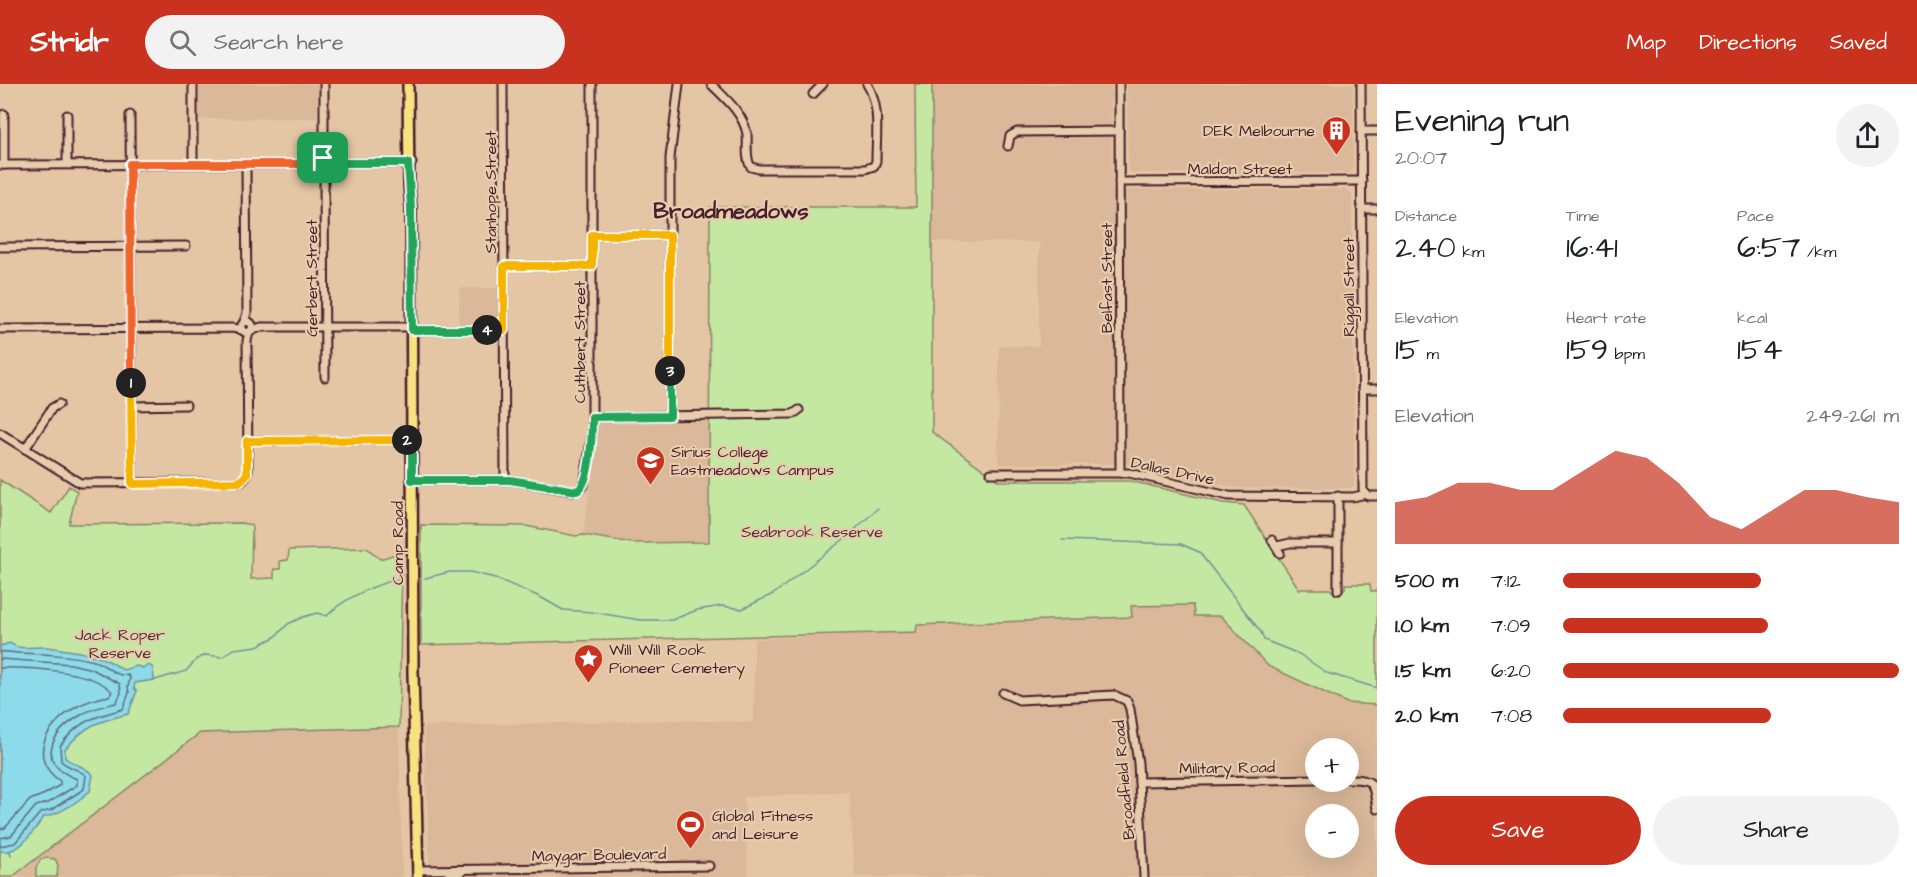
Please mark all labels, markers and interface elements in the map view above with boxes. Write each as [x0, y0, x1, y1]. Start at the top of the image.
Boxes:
search box [145, 15, 565, 69]
text: Stridr [30, 23, 109, 62]
icon: search [166, 26, 199, 59]
text: Search here [214, 27, 344, 58]
text: Map [1626, 28, 1666, 57]
text: Directions [1699, 28, 1797, 57]
text: Saved [1830, 28, 1887, 57]
text: Evening run [1395, 98, 1569, 144]
button: share [1836, 104, 1899, 167]
building icon: DEK Melbourne [1320, 114, 1352, 156]
place label: DEK Melbourne [1203, 120, 1315, 142]
street label: Stanhope Street [480, 130, 502, 254]
pin [297, 132, 348, 183]
icon: arrive [306, 141, 339, 174]
text: 20:07 [1395, 144, 1447, 172]
street label: Maldon Street [1188, 158, 1293, 180]
district label: Broadmeadows [653, 196, 809, 227]
text: Distance [1395, 205, 1457, 227]
text: Time [1566, 205, 1600, 227]
text: Pace [1737, 205, 1774, 227]
street label: Gerbert Street [301, 219, 323, 337]
street label: Belfast Street [1096, 222, 1118, 333]
text: 2.40 [1395, 227, 1456, 269]
text: 16:41 [1566, 227, 1618, 269]
text: 6:57 [1737, 227, 1801, 269]
street label: Riggall Street [1338, 237, 1361, 337]
text: km [1456, 241, 1484, 263]
text: /km [1801, 241, 1836, 263]
street label: Cuthbert Street [569, 280, 591, 403]
text: Elevation [1395, 307, 1458, 329]
text: Heart rate [1566, 307, 1646, 329]
text: kcal [1737, 307, 1768, 329]
pin: 4 [472, 315, 502, 345]
text: 4 [482, 319, 492, 341]
text: 15 [1395, 329, 1420, 371]
text: 159 [1566, 329, 1608, 371]
text: 154 [1737, 329, 1783, 371]
text: m [1420, 343, 1439, 365]
text: bpm [1608, 343, 1645, 365]
pin: 3 [655, 356, 685, 386]
text: 3 [666, 360, 674, 382]
pin: 1 [116, 368, 146, 398]
text: 1 [130, 372, 132, 394]
text: Elevation [1395, 402, 1474, 430]
text: 249–261 m [1806, 402, 1899, 430]
pin: 2 [392, 425, 422, 455]
text: 2 [402, 429, 412, 451]
place label: Sirius College Eastmeadows Campus [671, 441, 834, 481]
school or university icon: Sirius College Eastmeadows Campus [634, 444, 666, 486]
street label: Dallas Drive [1129, 451, 1217, 491]
street label: Camp Road [387, 501, 409, 585]
park label: Seabrook Reserve [741, 521, 883, 543]
text: 500 m [1395, 567, 1458, 595]
text: 7:12 [1491, 567, 1521, 595]
text: 1.0 km [1395, 612, 1449, 640]
text: 7:09 [1491, 612, 1531, 640]
park label: Jack Roper Reserve [75, 624, 165, 664]
place label: Will Will Rook Pioneer Cemetery [609, 639, 745, 680]
place icon: Will Will Rook Pioneer Cemetery [572, 642, 604, 684]
text: 1.5 km [1395, 657, 1450, 685]
text: 6:20 [1491, 657, 1531, 685]
text: 2.0 km [1395, 702, 1458, 730]
text: 7:08 [1491, 702, 1532, 730]
street label: Broadfield Road [1108, 719, 1140, 841]
map controls [1305, 738, 1359, 858]
button: + [1305, 738, 1359, 792]
street label: Military Road [1179, 756, 1275, 781]
button: Save [1395, 796, 1641, 865]
button: Share [1653, 796, 1899, 865]
button: − [1305, 804, 1359, 858]
place label: Global Fitness and Leisure [712, 805, 813, 845]
sports icon: Global Fitness and Leisure [675, 808, 707, 850]
street label: Maygar Boulevard [531, 843, 667, 868]

